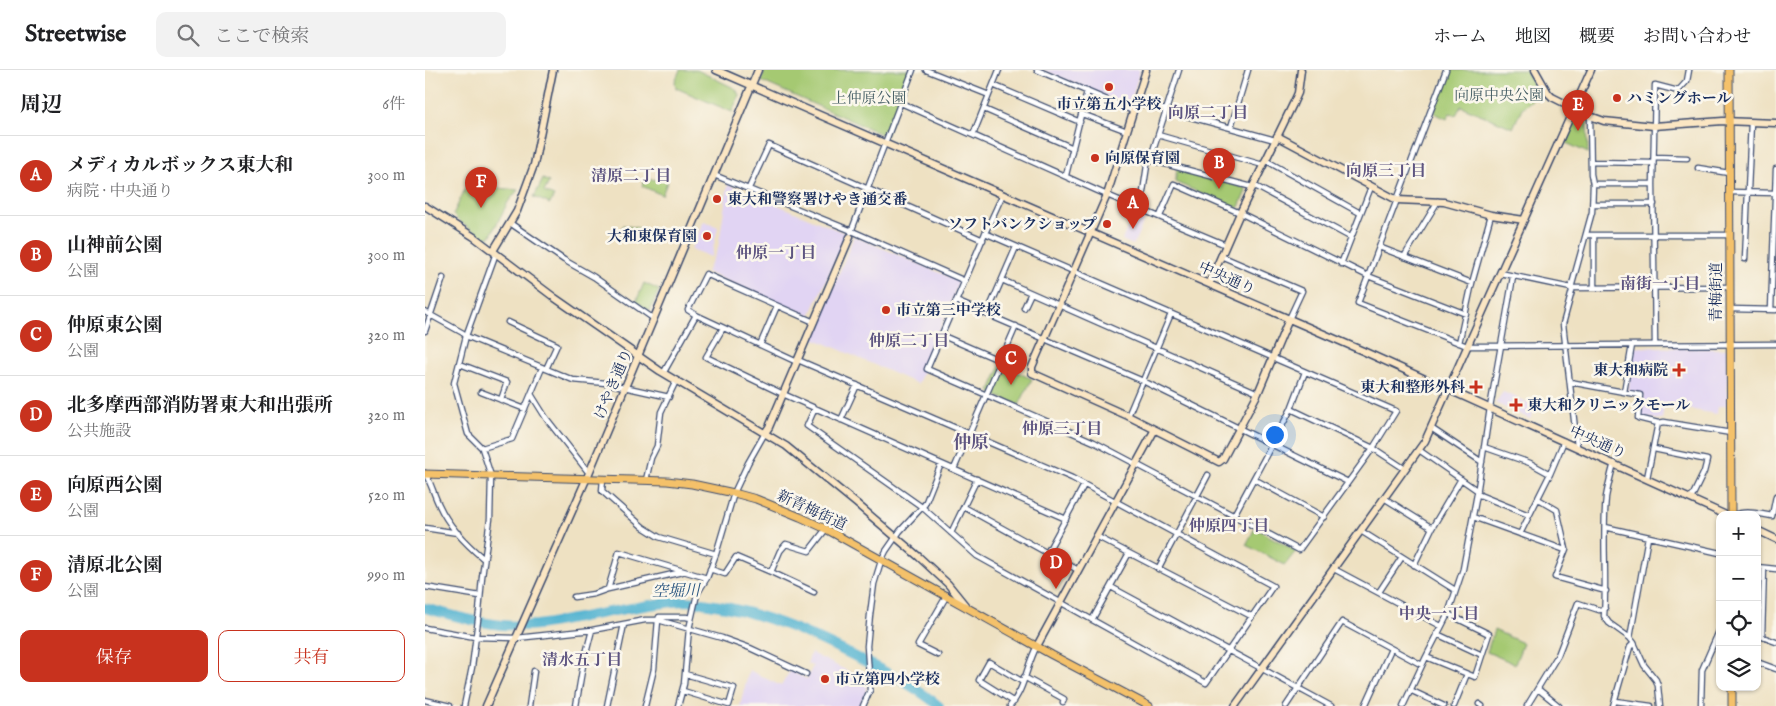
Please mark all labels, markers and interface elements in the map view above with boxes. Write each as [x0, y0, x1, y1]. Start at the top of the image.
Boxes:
search box [156, 12, 506, 57]
text: Streetwise [25, 19, 126, 50]
icon: search [174, 21, 202, 49]
text: ここで検索 [214, 25, 309, 49]
text: ホーム [1433, 26, 1487, 49]
text: 地図 [1515, 26, 1551, 49]
text: 概要 [1579, 26, 1615, 49]
text: お問い合わせ [1643, 26, 1751, 49]
marker: 市立第五小学校 [1103, 81, 1115, 93]
park label: 向原中央公園 [1454, 86, 1544, 105]
park label: 上仲原公園 [831, 89, 907, 108]
place label: ハミングホール [1627, 89, 1731, 108]
pin: E [1562, 90, 1594, 131]
text: 周辺 [20, 92, 62, 119]
marker: ハミングホール [1611, 92, 1623, 104]
text: 6件 [382, 95, 405, 115]
place label: 市立第五小学校 [1056, 95, 1162, 114]
district label: 向原二丁目 [1168, 104, 1248, 124]
pin: B [1203, 148, 1235, 189]
place label: 向原保育園 [1105, 149, 1180, 168]
marker: 向原保育園 [1089, 152, 1101, 164]
text: メディカルボックス東大和 [67, 154, 293, 178]
district label: 向原三丁目 [1346, 162, 1426, 182]
text: A [31, 166, 41, 186]
text: 300 m [367, 166, 405, 186]
pin: F [465, 167, 497, 208]
district label: 清原二丁目 [591, 167, 671, 187]
text: 病院 · 中央通り [67, 182, 174, 202]
pin: A [1117, 188, 1149, 229]
place label: 東大和警察署けやき通交番 [727, 190, 908, 209]
marker: 東大和警察署けやき通交番 [711, 193, 723, 205]
place label: ソフトバンクショップ [948, 215, 1097, 234]
marker: ソフトバンクショップ [1101, 218, 1113, 230]
place label: 大和東保育園 [607, 227, 697, 246]
marker: 大和東保育園 [701, 230, 713, 242]
text: 山神前公園 [67, 234, 162, 258]
district label: 仲原一丁目 [736, 244, 816, 264]
text: B [31, 246, 41, 266]
text: 300 m [367, 246, 405, 266]
street label: 中央通り [1196, 258, 1258, 299]
text: 公園 [67, 262, 99, 282]
street label: 青梅街道 [1707, 262, 1726, 322]
district label: 南街一丁目 [1620, 275, 1700, 295]
place label: 市立第三中学校 [896, 301, 1001, 320]
marker: 市立第三中学校 [880, 304, 892, 316]
text: 仲原東公園 [67, 314, 162, 338]
text: C [30, 326, 42, 346]
text: 320 m [368, 326, 405, 346]
district label: 仲原二丁目 [869, 332, 949, 352]
text: 公園 [67, 342, 99, 362]
pin: C [995, 344, 1027, 385]
street label: けやき通り [590, 346, 637, 422]
place label: 東大和病院 [1593, 361, 1668, 380]
marker: 東大和病院 [1672, 363, 1686, 377]
place label: 東大和整形外科 [1360, 378, 1465, 397]
marker: 東大和整形外科 [1469, 380, 1483, 394]
text: 北多摩西部消防署東大和出張所 [67, 394, 333, 418]
place label: 東大和クリニックモール [1527, 396, 1690, 415]
marker: 東大和クリニックモール [1509, 398, 1523, 412]
text: D [30, 406, 42, 426]
text: 320 m [368, 406, 405, 426]
district label: 仲原三丁目 [1022, 420, 1102, 440]
text: 公共施設 [67, 422, 131, 442]
your location [1262, 422, 1288, 448]
street label: 中央通り [1567, 422, 1629, 463]
district label: 仲原 [953, 432, 989, 455]
text: 向原西公園 [67, 474, 162, 498]
text: E [30, 486, 42, 506]
text: 520 m [368, 486, 405, 506]
street label: 新青梅街道 [774, 486, 850, 535]
text: 公園 [67, 502, 99, 522]
map controls [1716, 511, 1761, 691]
button: + [1716, 511, 1761, 556]
district label: 仲原四丁目 [1189, 517, 1269, 537]
pin: D [1040, 548, 1072, 589]
text: 清原北公園 [67, 554, 162, 578]
button: − [1716, 556, 1761, 601]
text: F [31, 566, 41, 586]
text: 990 m [367, 566, 405, 586]
text: 公園 [67, 582, 99, 602]
water label: 空堀川 [652, 582, 702, 602]
button: locate [1716, 601, 1761, 646]
district label: 中央一丁目 [1399, 605, 1479, 625]
button: 保存 [20, 630, 208, 682]
button: 共有 [218, 630, 405, 682]
button: layers [1716, 646, 1761, 691]
district label: 清水五丁目 [542, 651, 622, 671]
place label: 市立第四小学校 [835, 670, 940, 689]
marker: 市立第四小学校 [819, 673, 831, 685]

